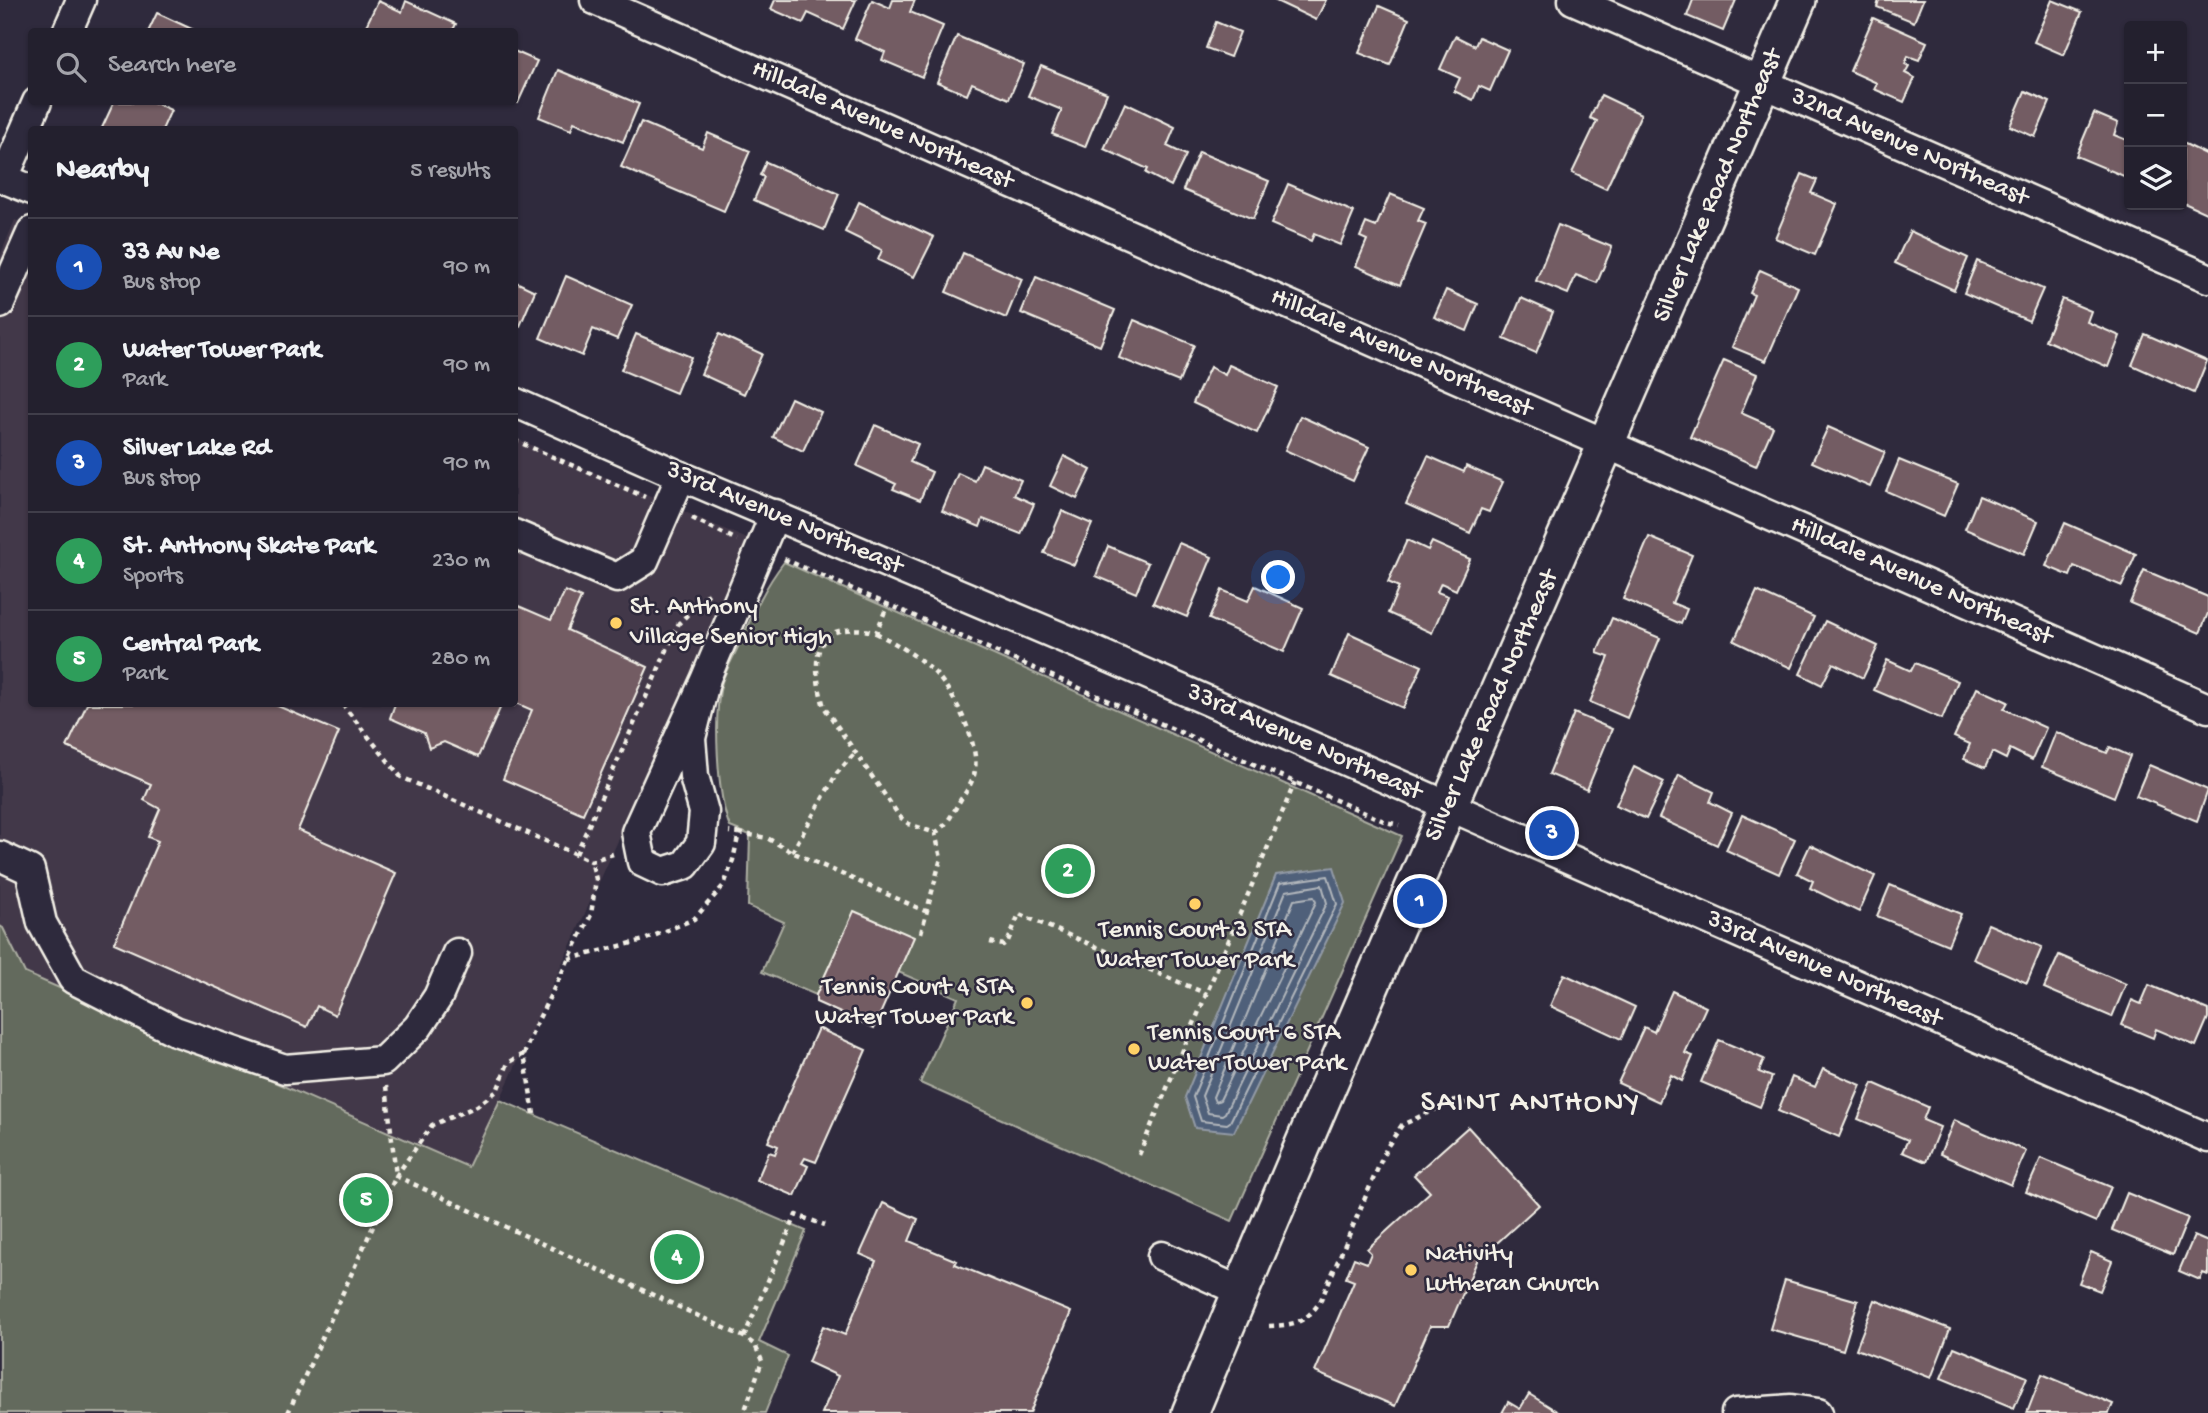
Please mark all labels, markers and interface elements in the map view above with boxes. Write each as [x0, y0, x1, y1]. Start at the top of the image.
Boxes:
map controls [2124, 21, 2187, 210]
button: + [2124, 21, 2187, 84]
search box [28, 28, 518, 105]
street label: Silver Lake Road Northeast [1647, 42, 1792, 327]
icon: search [52, 48, 90, 86]
text: Search here [108, 51, 236, 82]
street label: Hilldale Avenue Northeast [746, 54, 1020, 199]
street label: 32nd Avenue Northeast [1785, 81, 2035, 215]
button: − [2124, 84, 2187, 147]
button: layers [2124, 147, 2187, 210]
text: Nearby [56, 154, 149, 189]
text: 5 results [410, 158, 490, 185]
text: 33 Av Ne [123, 238, 220, 269]
text: 1 [74, 254, 84, 281]
text: 90 m [444, 254, 490, 281]
text: Bus stop [123, 269, 201, 296]
street label: Hilldale Avenue Northeast [1265, 282, 1539, 427]
text: Water Tower Park [123, 336, 321, 367]
text: 2 [73, 352, 85, 379]
text: 90 m [444, 352, 490, 379]
text: Park [123, 367, 167, 394]
text: Silver Lake Rd [123, 434, 271, 465]
text: 3 [73, 450, 85, 477]
text: 90 m [444, 450, 490, 477]
street label: 33rd Avenue Northeast [660, 455, 909, 584]
text: Bus stop [123, 465, 201, 492]
street label: Hilldale Avenue Northeast [1785, 510, 2059, 655]
text: St. Anthony Skate Park [123, 532, 375, 563]
text: 4 [74, 548, 84, 575]
text: 230 m [432, 548, 490, 575]
your location [1261, 560, 1295, 594]
text: Sports [123, 563, 183, 590]
street label: Silver Lake Road Northeast [1419, 563, 1568, 847]
place label: St. Anthony Village Senior High [629, 593, 832, 654]
marker: St. Anthony Village Senior High [608, 615, 624, 631]
text: Central Park [123, 630, 259, 661]
text: 5 [73, 646, 85, 673]
text: 280 m [431, 646, 490, 673]
text: Park [123, 661, 167, 688]
street label: 33rd Avenue Northeast [1181, 677, 1429, 810]
pin: 3 [1529, 807, 1575, 859]
pin: 2 [1045, 845, 1091, 897]
pin: 1 [1397, 875, 1443, 927]
marker: Tennis Court 3 STA Water Tower Park [1187, 896, 1203, 912]
street label: 33rd Avenue Northeast [1701, 904, 1949, 1037]
place label: Tennis Court 3 STA Water Tower Park [1096, 916, 1296, 977]
place label: Tennis Court 4 STA Water Tower Park [815, 973, 1015, 1034]
marker: Tennis Court 4 STA Water Tower Park [1019, 995, 1035, 1011]
place label: Tennis Court 6 STA Water Tower Park [1146, 1019, 1348, 1080]
marker: Tennis Court 6 STA Water Tower Park [1126, 1041, 1142, 1057]
district label: SAINT ANTHONY [1421, 1087, 1641, 1122]
pin: 5 [343, 1174, 389, 1226]
pin: 4 [654, 1231, 700, 1283]
place label: Nativity Lutheran Church [1425, 1240, 1599, 1301]
marker: Nativity Lutheran Church [1403, 1262, 1419, 1278]

